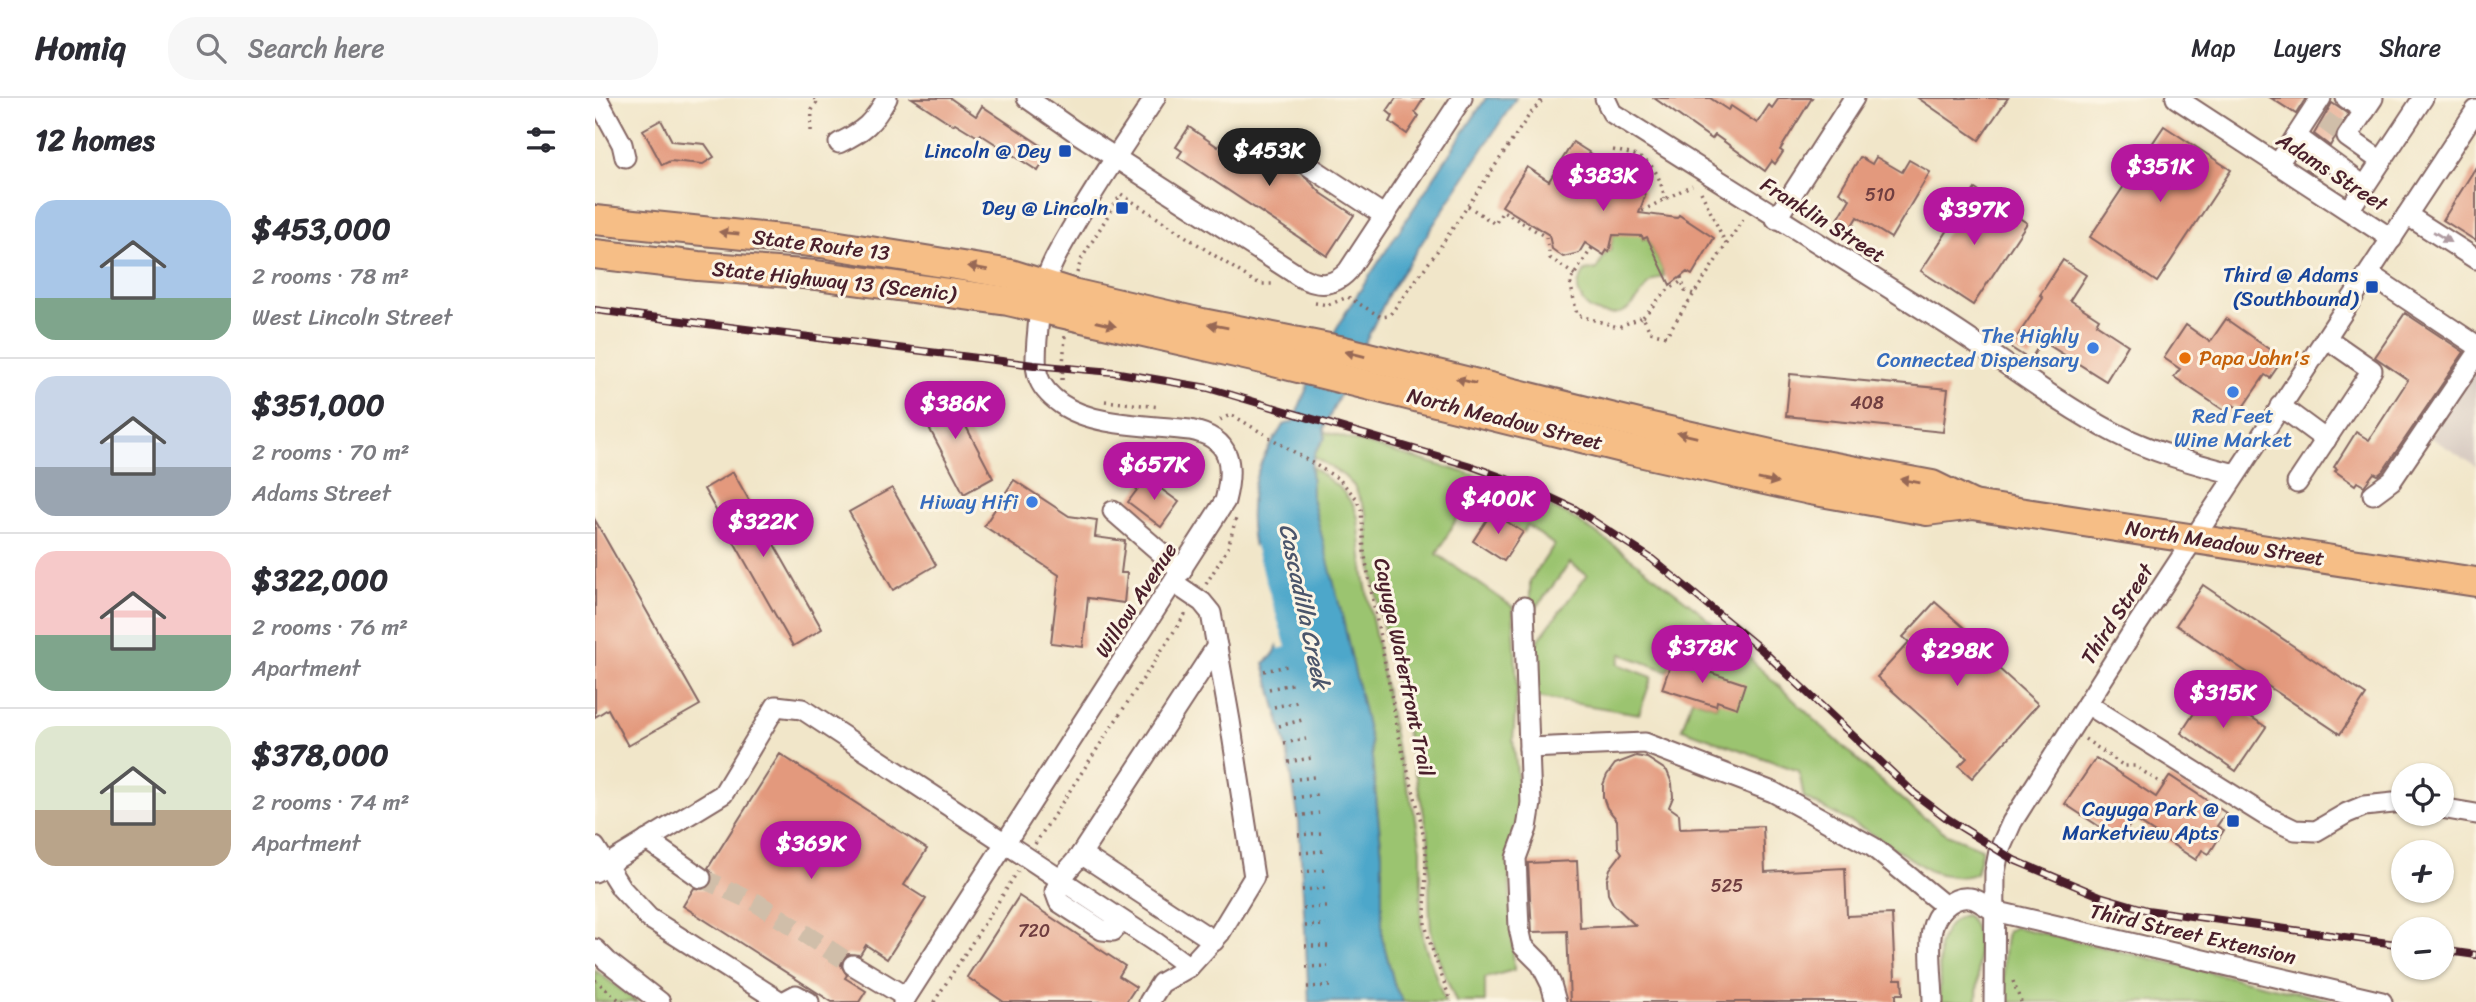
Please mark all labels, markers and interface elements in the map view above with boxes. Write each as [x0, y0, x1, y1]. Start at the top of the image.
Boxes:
search box [168, 17, 658, 80]
text: Homiq [35, 19, 126, 77]
text: Search here [248, 25, 385, 71]
text: Map [2191, 27, 2236, 69]
text: Layers [2274, 27, 2341, 69]
text: Share [2379, 27, 2441, 69]
icon: search [192, 29, 230, 67]
text: 12 homes [35, 113, 155, 167]
icon: filters [522, 121, 560, 159]
street label: Adams Street [2268, 121, 2397, 223]
pin: $453K [1220, 129, 1318, 188]
text: $453K [1234, 130, 1304, 171]
place label: Lincoln @ Dey [924, 132, 1051, 170]
marker: Lincoln @ Dey [1057, 143, 1073, 159]
pin: $351K [2111, 144, 2209, 204]
text: $351K [2127, 146, 2193, 187]
pin: $383K [1554, 153, 1652, 213]
text: $383K [1569, 155, 1637, 196]
street label: Franklin Street [1753, 166, 1893, 274]
house number: 510 [1865, 179, 1895, 211]
pin: $397K [1925, 188, 2023, 247]
place label: Dey @ Lincoln [982, 189, 1108, 227]
text: $397K [1939, 189, 2009, 230]
marker: Dey @ Lincoln [1114, 200, 1130, 216]
text: $453,000 [252, 202, 391, 256]
street label: State Route 13 [750, 218, 892, 272]
icon: home [91, 228, 175, 312]
one-way arrow [717, 228, 739, 239]
one-way arrow [2432, 230, 2451, 243]
street label: State Highway 13 (Scenic) [710, 249, 959, 313]
text: 2 rooms · 78 m² [252, 256, 409, 297]
place label: Third @ Adams (Southbound) [2223, 256, 2360, 318]
one-way arrow [967, 262, 989, 273]
marker: Third @ Adams (Southbound) [2364, 279, 2380, 295]
text: West Lincoln Street [252, 297, 452, 338]
place label: The Highly Connected Dispensary [1877, 317, 2079, 379]
one-way arrow [1095, 319, 1117, 330]
one-way arrow [1207, 320, 1229, 331]
place label: Papa John's [2199, 339, 2310, 377]
marker: The Highly Connected Dispensary [2085, 340, 2101, 356]
one-way arrow [1344, 348, 1366, 359]
marker: Papa John's [2177, 350, 2193, 366]
one-way arrow [1455, 375, 1477, 386]
street label: North Meadow Street [1403, 376, 1607, 462]
text: $351,000 [252, 378, 385, 432]
pin: $386K [906, 382, 1004, 441]
text: $386K [920, 383, 990, 424]
marker: Red Feet Wine Market [2225, 384, 2241, 400]
house number: 408 [1850, 387, 1884, 419]
place label: Red Feet Wine Market [2174, 397, 2292, 459]
icon: home [91, 404, 175, 488]
one-way arrow [1676, 429, 1698, 440]
text: 2 rooms · 70 m² [252, 432, 410, 473]
pin: $657K [1105, 442, 1203, 502]
text: $657K [1119, 444, 1189, 485]
text: Adams Street [252, 473, 391, 514]
one-way arrow [1899, 475, 1921, 486]
pin: $400K [1449, 476, 1547, 536]
one-way arrow [1757, 476, 1779, 487]
text: $400K [1462, 478, 1534, 519]
place label: Hiway Hifi [920, 483, 1019, 521]
marker: Hiway Hifi [1024, 494, 1040, 510]
pin: $322K [714, 500, 812, 559]
text: $322K [729, 501, 797, 542]
street label: North Meadow Street [2123, 509, 2327, 577]
water label: Cascadilla Creek [1267, 520, 1342, 695]
street label: Willow Avenue [1084, 534, 1188, 666]
text: $322,000 [252, 553, 388, 607]
street label: Cayuga Waterfront Trail [1362, 554, 1446, 781]
street label: Third Street [2070, 554, 2165, 672]
icon: home [91, 579, 175, 663]
text: 2 rooms · 76 m² [252, 607, 408, 648]
pin: $378K [1653, 626, 1751, 685]
text: $378K [1667, 627, 1737, 668]
pin: $298K [1908, 628, 2006, 688]
text: $298K [1922, 630, 1992, 671]
text: Apartment [252, 648, 361, 689]
pin: $315K [2174, 670, 2272, 730]
text: $315K [2190, 672, 2256, 713]
text: $378,000 [252, 728, 389, 782]
icon: home [91, 754, 175, 838]
map controls [2391, 763, 2454, 980]
button: locate [2391, 763, 2454, 826]
text: 2 rooms · 74 m² [252, 782, 409, 823]
place label: Cayuga Park @ Marketview Apts [2062, 790, 2219, 852]
marker: Cayuga Park @ Marketview Apts [2225, 813, 2241, 829]
pin: $369K [762, 822, 860, 881]
text: Apartment [252, 823, 361, 864]
text: $369K [776, 823, 846, 864]
button: + [2391, 840, 2454, 903]
house number: 525 [1711, 870, 1743, 902]
street label: Third Street Extension [2086, 892, 2300, 976]
house number: 720 [1018, 915, 1050, 947]
button: − [2391, 917, 2454, 980]

